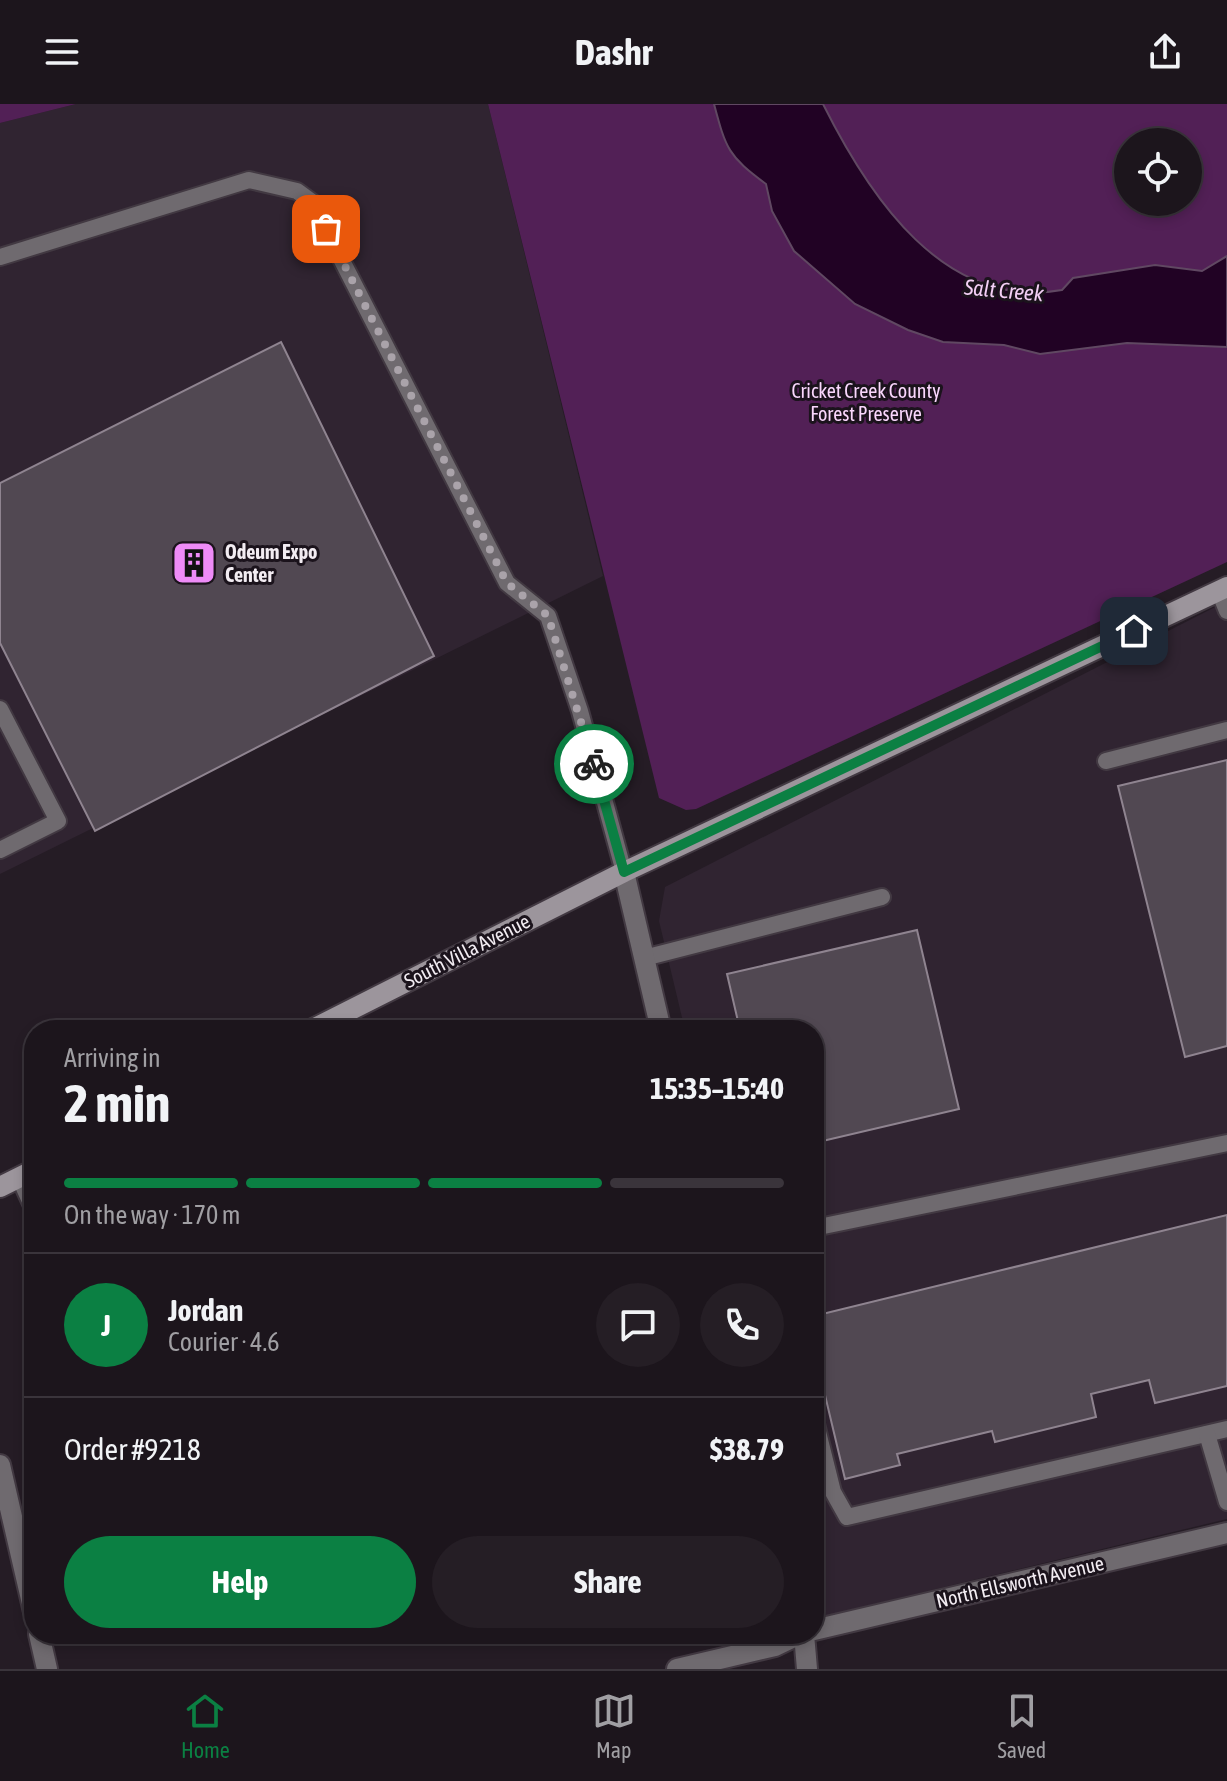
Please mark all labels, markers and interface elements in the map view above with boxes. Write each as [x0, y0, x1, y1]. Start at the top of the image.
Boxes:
icon: menu [40, 30, 84, 74]
icon: share [1143, 30, 1187, 74]
text: Dashr [575, 31, 652, 73]
map controls [1114, 128, 1202, 216]
button: locate [1114, 128, 1202, 216]
pin [292, 195, 360, 263]
icon: bag [304, 207, 348, 251]
water label: Salt Creek [962, 273, 1045, 306]
park label: Cricket Creek County Forest Preserve [791, 379, 941, 425]
building icon: Odeum Expo Center [170, 539, 218, 587]
place label: Odeum Expo Center [225, 540, 318, 586]
pin [1100, 597, 1168, 665]
icon: home [1112, 609, 1156, 653]
courier [554, 724, 634, 804]
icon: bike [572, 742, 616, 786]
street label: South Villa Avenue [400, 909, 534, 992]
text: Arriving in [64, 1043, 161, 1073]
text: 15:35–15:40 [650, 1071, 784, 1105]
text: 2 min [64, 1073, 170, 1133]
text: On the way · 170 m [64, 1200, 241, 1230]
button: chat [596, 1283, 680, 1367]
button: phone [700, 1283, 784, 1367]
text: Jordan [168, 1293, 243, 1327]
text: J [101, 1308, 111, 1342]
text: Courier · 4.6 [168, 1327, 279, 1357]
text: Order #9218 [64, 1432, 201, 1466]
text: $38.79 [710, 1432, 784, 1466]
button: Help [64, 1536, 416, 1628]
button: Share [432, 1536, 784, 1628]
street label: North Ellsworth Avenue [934, 1551, 1106, 1612]
tab: Home [181, 1689, 230, 1763]
tab: Map [592, 1689, 636, 1763]
tab: Saved [997, 1689, 1046, 1763]

